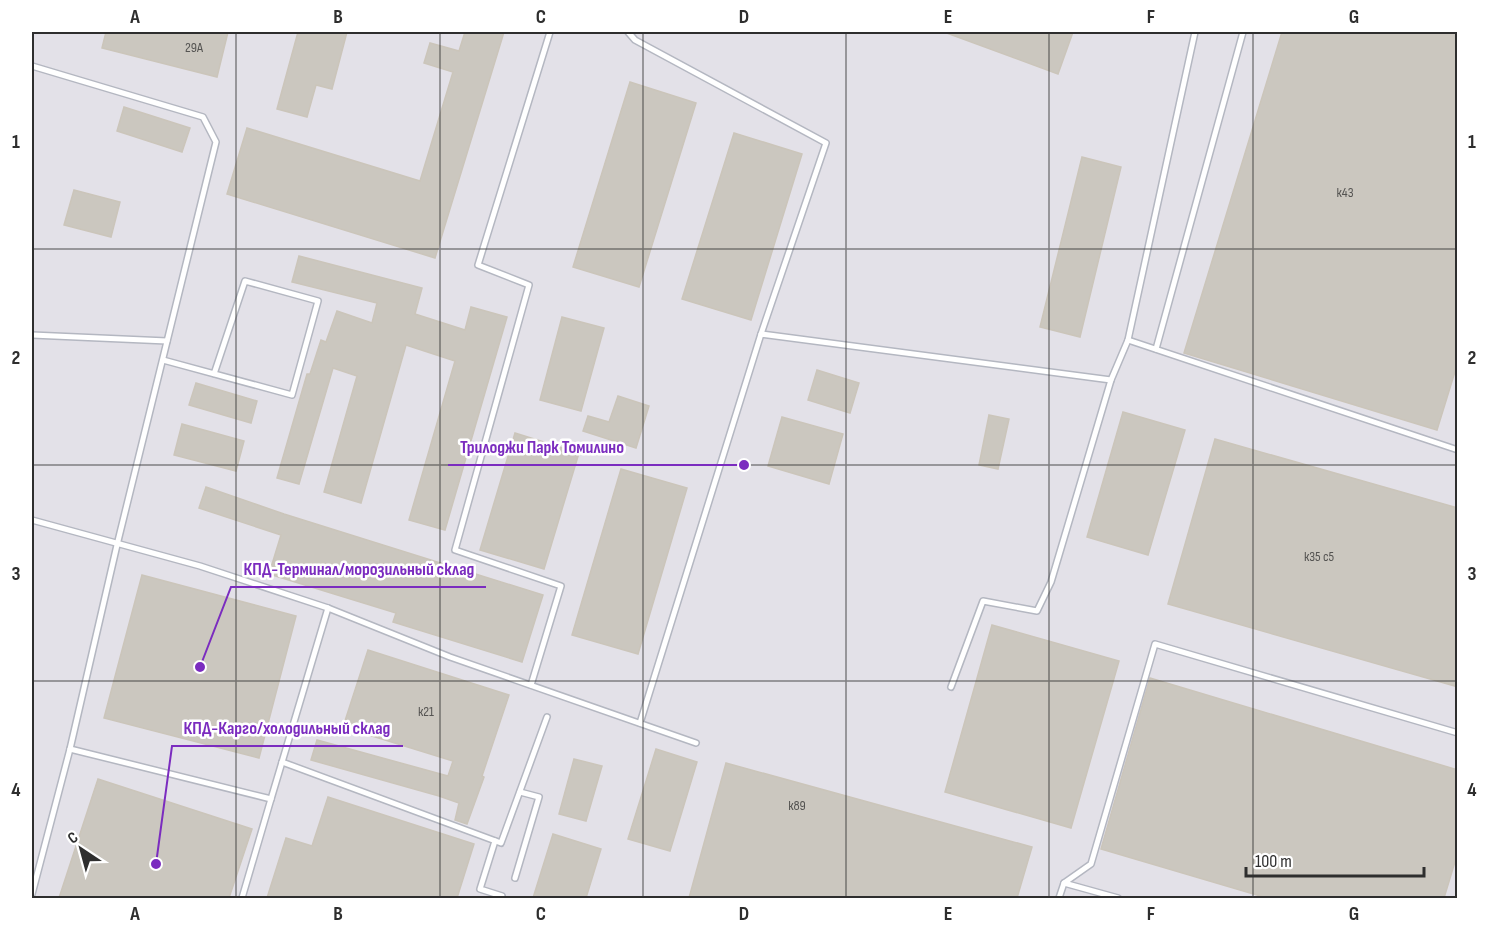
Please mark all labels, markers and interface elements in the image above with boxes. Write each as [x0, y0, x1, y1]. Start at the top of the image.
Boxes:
text: A [129, 5, 140, 29]
text: B [333, 5, 343, 29]
text: C [536, 5, 546, 29]
text: D [739, 5, 749, 29]
text: E [944, 5, 952, 29]
text: F [1147, 5, 1155, 29]
text: G [1349, 5, 1359, 29]
house number: 29А [185, 39, 204, 56]
text: 1 [12, 130, 20, 154]
text: 1 [1468, 130, 1476, 154]
house number: к43 [1336, 184, 1354, 201]
text: 2 [12, 346, 20, 370]
text: 2 [1468, 346, 1476, 370]
callout: Трилоджи Парк Томилино [448, 429, 636, 465]
text: Трилоджи Парк Томилино [460, 437, 624, 458]
house number: к35 с5 [1304, 548, 1334, 565]
callout: КПД-Терминал/морозильный склад [231, 551, 486, 587]
text: КПД-Терминал/морозильный склад [244, 559, 474, 580]
text: 3 [12, 562, 21, 586]
text: 3 [1468, 562, 1477, 586]
house number: к21 [418, 703, 434, 720]
callout: КПД-Карго/холодильный склад [172, 710, 403, 746]
text: КПД-Карго/холодильный склад [184, 718, 390, 739]
text: 4 [11, 778, 21, 802]
text: 4 [1467, 778, 1477, 802]
house number: к89 [788, 797, 806, 814]
north arrow [51, 819, 111, 879]
text: С [64, 828, 82, 848]
scale bar [1246, 840, 1424, 878]
text: 100 m [1255, 851, 1292, 872]
text: A [129, 902, 140, 926]
text: B [333, 902, 343, 926]
text: C [536, 902, 546, 926]
text: D [739, 902, 749, 926]
text: E [944, 902, 952, 926]
text: F [1147, 902, 1155, 926]
text: G [1349, 902, 1359, 926]

